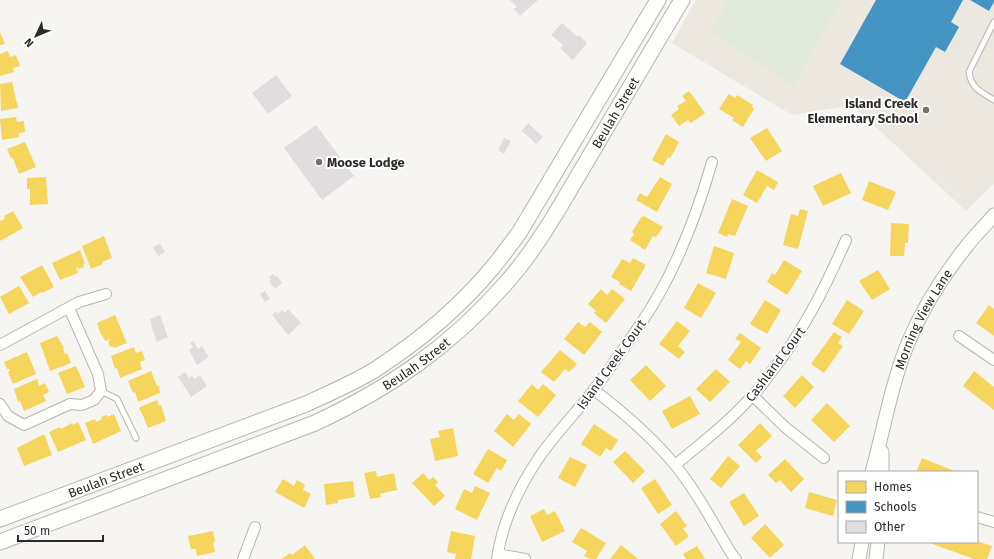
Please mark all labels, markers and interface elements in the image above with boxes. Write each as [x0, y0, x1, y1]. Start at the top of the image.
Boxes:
north arrow [16, 16, 56, 56]
text: N [22, 35, 36, 50]
street label: Beulah Street [589, 74, 642, 151]
place label: Island Creek Elementary School [807, 96, 919, 126]
marker: Island Creek Elementary School [921, 105, 931, 115]
place label: Moose Lodge [327, 155, 405, 170]
marker: Moose Lodge [314, 157, 324, 167]
street label: Morning View Lane [892, 266, 955, 371]
street label: Island Creek Court [574, 316, 649, 412]
street label: Cashland Court [743, 324, 808, 404]
street label: Beulah Street [380, 335, 453, 393]
street label: Beulah Street [66, 459, 146, 501]
legend [838, 471, 978, 543]
text: Homes [874, 480, 912, 494]
text: Schools [874, 500, 917, 514]
scale bar [18, 517, 103, 543]
text: Other [874, 520, 905, 534]
text: 50 m [24, 524, 50, 538]

